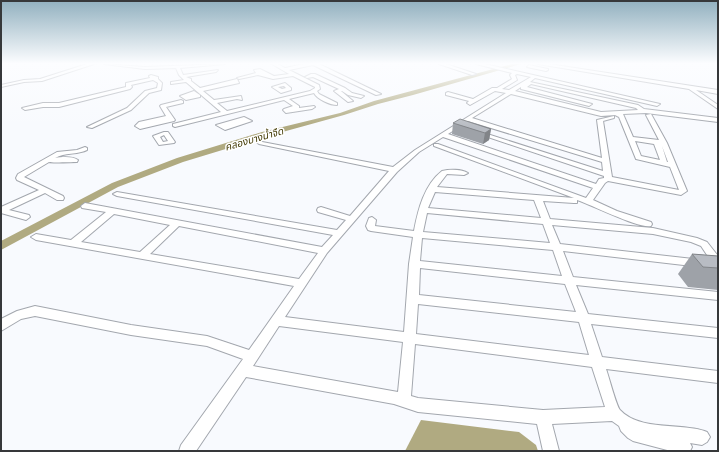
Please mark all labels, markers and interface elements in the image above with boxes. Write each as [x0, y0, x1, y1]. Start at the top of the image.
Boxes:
water label: คลองบางน้ำจืด [223, 123, 285, 154]

